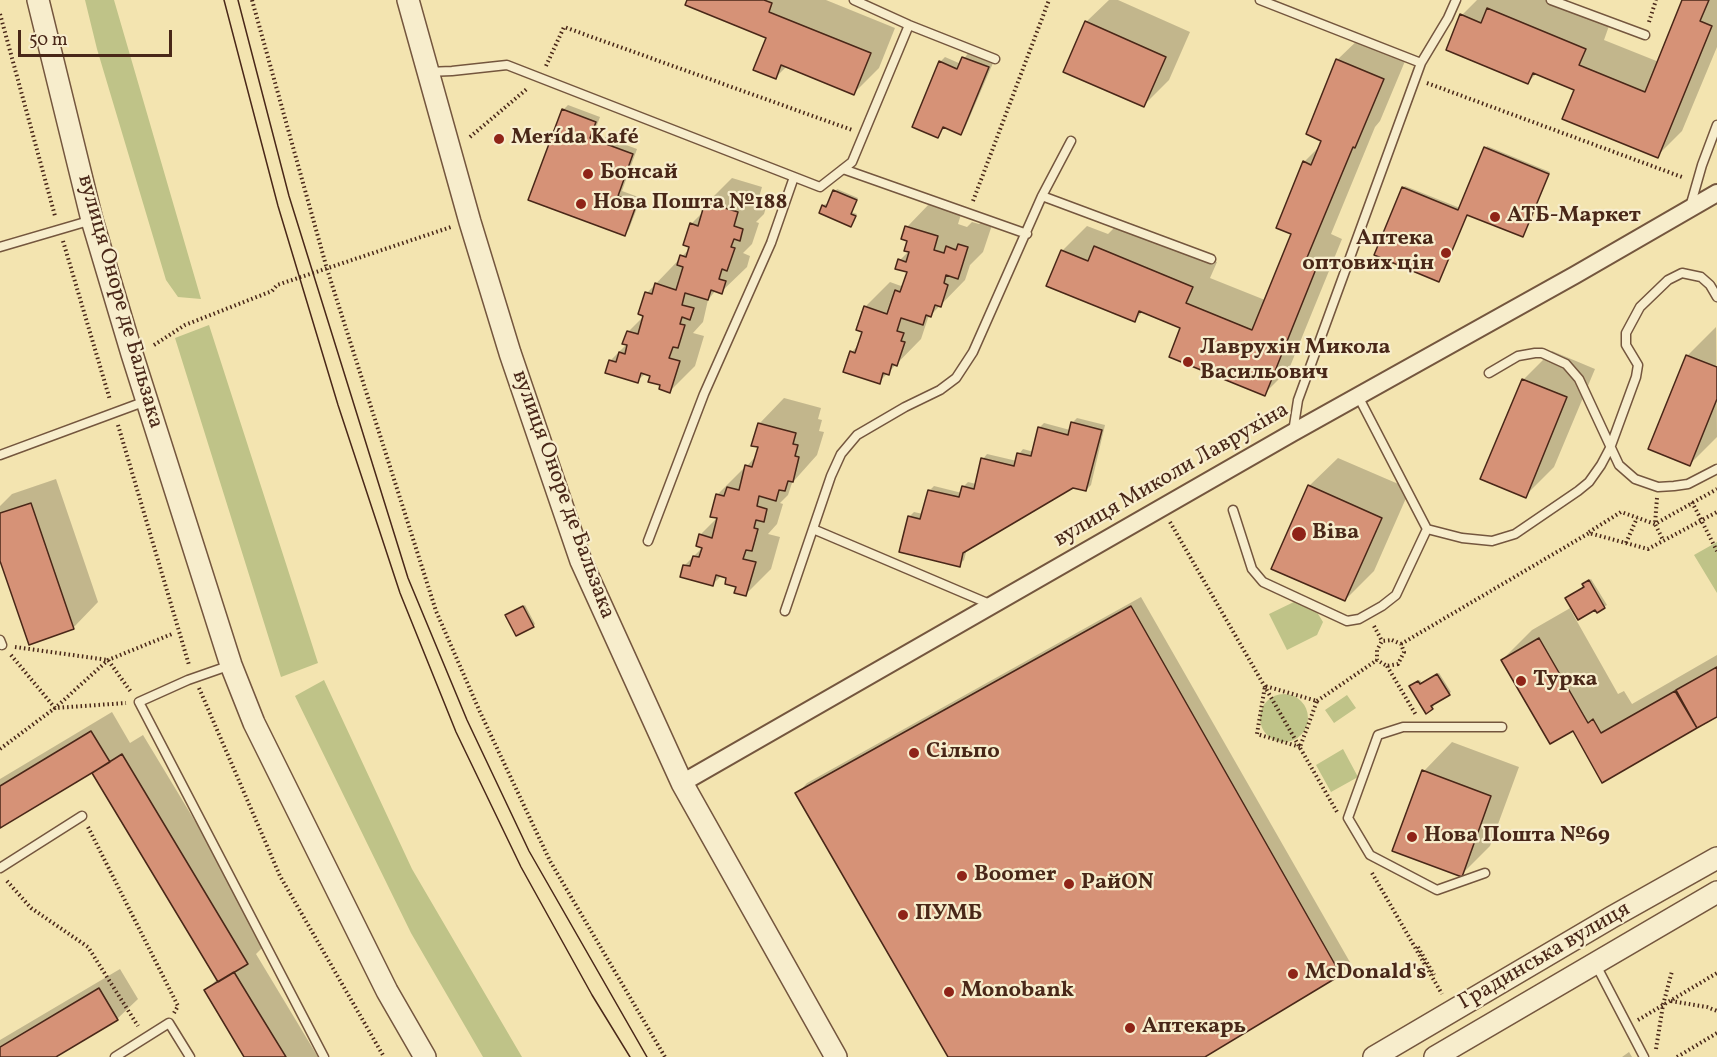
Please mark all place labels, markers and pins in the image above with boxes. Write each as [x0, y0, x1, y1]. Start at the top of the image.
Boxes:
place label: Merída Kafé [511, 126, 639, 152]
marker: Merída Kafé [492, 132, 506, 146]
place label: Бонсай [600, 161, 678, 187]
marker: Бонсай [581, 167, 595, 181]
place label: Нова Пошта №188 [593, 191, 788, 217]
marker: Нова Пошта №188 [574, 197, 588, 211]
place label: АТБ-Маркет [1507, 204, 1641, 230]
marker: АТБ-Маркет [1488, 210, 1502, 224]
place label: Аптека оптових цін [1302, 227, 1434, 278]
marker: Аптека оптових цін [1439, 246, 1453, 260]
place label: Лаврухін Микола Васильович [1200, 336, 1391, 388]
marker: Лаврухін Микола Васильович [1181, 355, 1195, 369]
place label: Віва [1312, 521, 1359, 547]
marker: Віва [1290, 525, 1308, 543]
place label: Турка [1533, 668, 1598, 694]
marker: Турка [1514, 674, 1528, 688]
place label: Сільпо [926, 740, 1000, 766]
marker: Сільпо [907, 746, 921, 760]
place label: Нова Пошта №69 [1424, 824, 1610, 850]
marker: Нова Пошта №69 [1405, 830, 1419, 844]
place label: Boomer [974, 863, 1056, 889]
marker: Boomer [955, 869, 969, 883]
place label: РайON [1081, 871, 1154, 897]
marker: РайON [1062, 877, 1076, 891]
place label: ПУМБ [915, 902, 982, 928]
marker: ПУМБ [896, 908, 910, 922]
place label: McDonald's [1305, 961, 1426, 987]
marker: McDonald's [1286, 967, 1300, 981]
place label: Monobank [961, 979, 1074, 1005]
marker: Monobank [942, 985, 956, 999]
place label: Аптекарь [1142, 1015, 1246, 1041]
marker: Аптекарь [1123, 1021, 1137, 1035]

